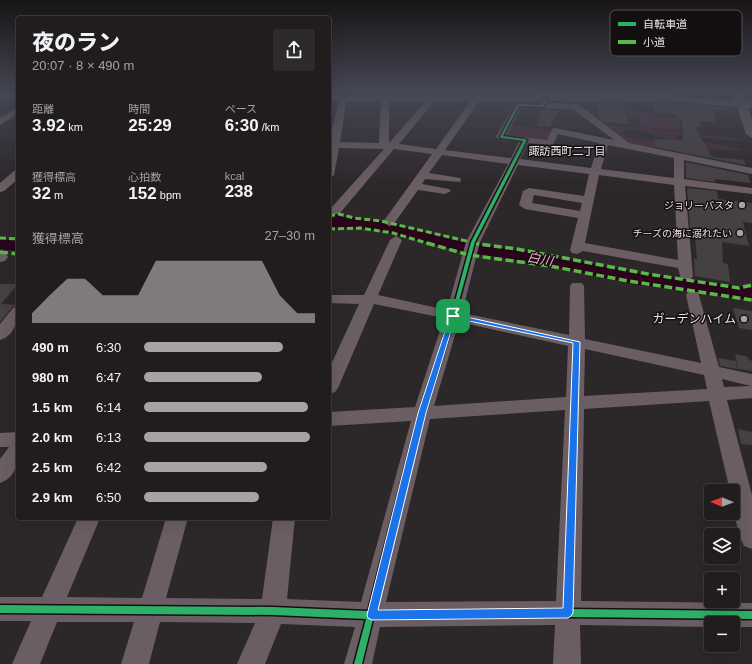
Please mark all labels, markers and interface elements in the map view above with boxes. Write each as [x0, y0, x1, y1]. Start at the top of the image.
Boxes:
legend [610, 10, 742, 56]
text: 自転車道 [643, 18, 687, 30]
button: share [273, 29, 315, 71]
text: 夜のラン [32, 30, 120, 55]
text: 小道 [643, 36, 665, 48]
text: 20:07 · 8 × 490 m [32, 58, 134, 73]
text: 距離 [32, 103, 54, 115]
text: 時間 [128, 103, 150, 115]
text: ペース [225, 103, 257, 115]
text: 3.92 [32, 116, 65, 135]
text: 25:29 [128, 116, 172, 135]
text: 6:30 [225, 116, 259, 135]
text: km [65, 121, 83, 133]
text: /km [259, 121, 279, 133]
district label: 諏訪西町二丁目 [529, 145, 606, 157]
text: kcal [225, 170, 244, 182]
text: 獲得標高 [32, 171, 76, 183]
text: 心拍数 [128, 171, 161, 183]
text: 238 [225, 182, 253, 201]
text: 32 [32, 184, 51, 203]
text: 152 [128, 184, 157, 203]
text: m [51, 189, 63, 201]
text: bpm [157, 189, 181, 201]
place label: ジョリーパスタ [664, 200, 734, 211]
marker: ジョリーパスタ [737, 200, 747, 210]
text: 27–30 m [264, 228, 315, 243]
place label: チーズの海に溺れたい [633, 228, 732, 239]
marker: チーズの海に溺れたい [735, 228, 745, 238]
text: 獲得標高 [32, 231, 84, 246]
water label: 白川 [526, 249, 556, 269]
pin [436, 299, 470, 333]
icon: arrive [442, 305, 464, 327]
place label: ガーデンハイム [652, 312, 736, 326]
marker: ガーデンハイム [739, 314, 749, 324]
text: 490 m [32, 340, 69, 355]
text: 6:30 [96, 340, 121, 355]
text: 980 m [32, 370, 69, 385]
text: 6:47 [96, 370, 121, 385]
text: 1.5 km [32, 400, 72, 415]
text: 6:14 [96, 400, 121, 415]
text: 2.0 km [32, 430, 72, 445]
text: 6:13 [96, 430, 121, 445]
text: 2.5 km [32, 460, 72, 475]
text: 6:42 [96, 460, 121, 475]
north arrow [704, 484, 740, 520]
map controls [704, 484, 740, 652]
text: 2.9 km [32, 490, 72, 505]
text: 6:50 [96, 490, 121, 505]
button: layers [704, 528, 740, 564]
button: + [704, 572, 740, 608]
button: − [704, 616, 740, 652]

